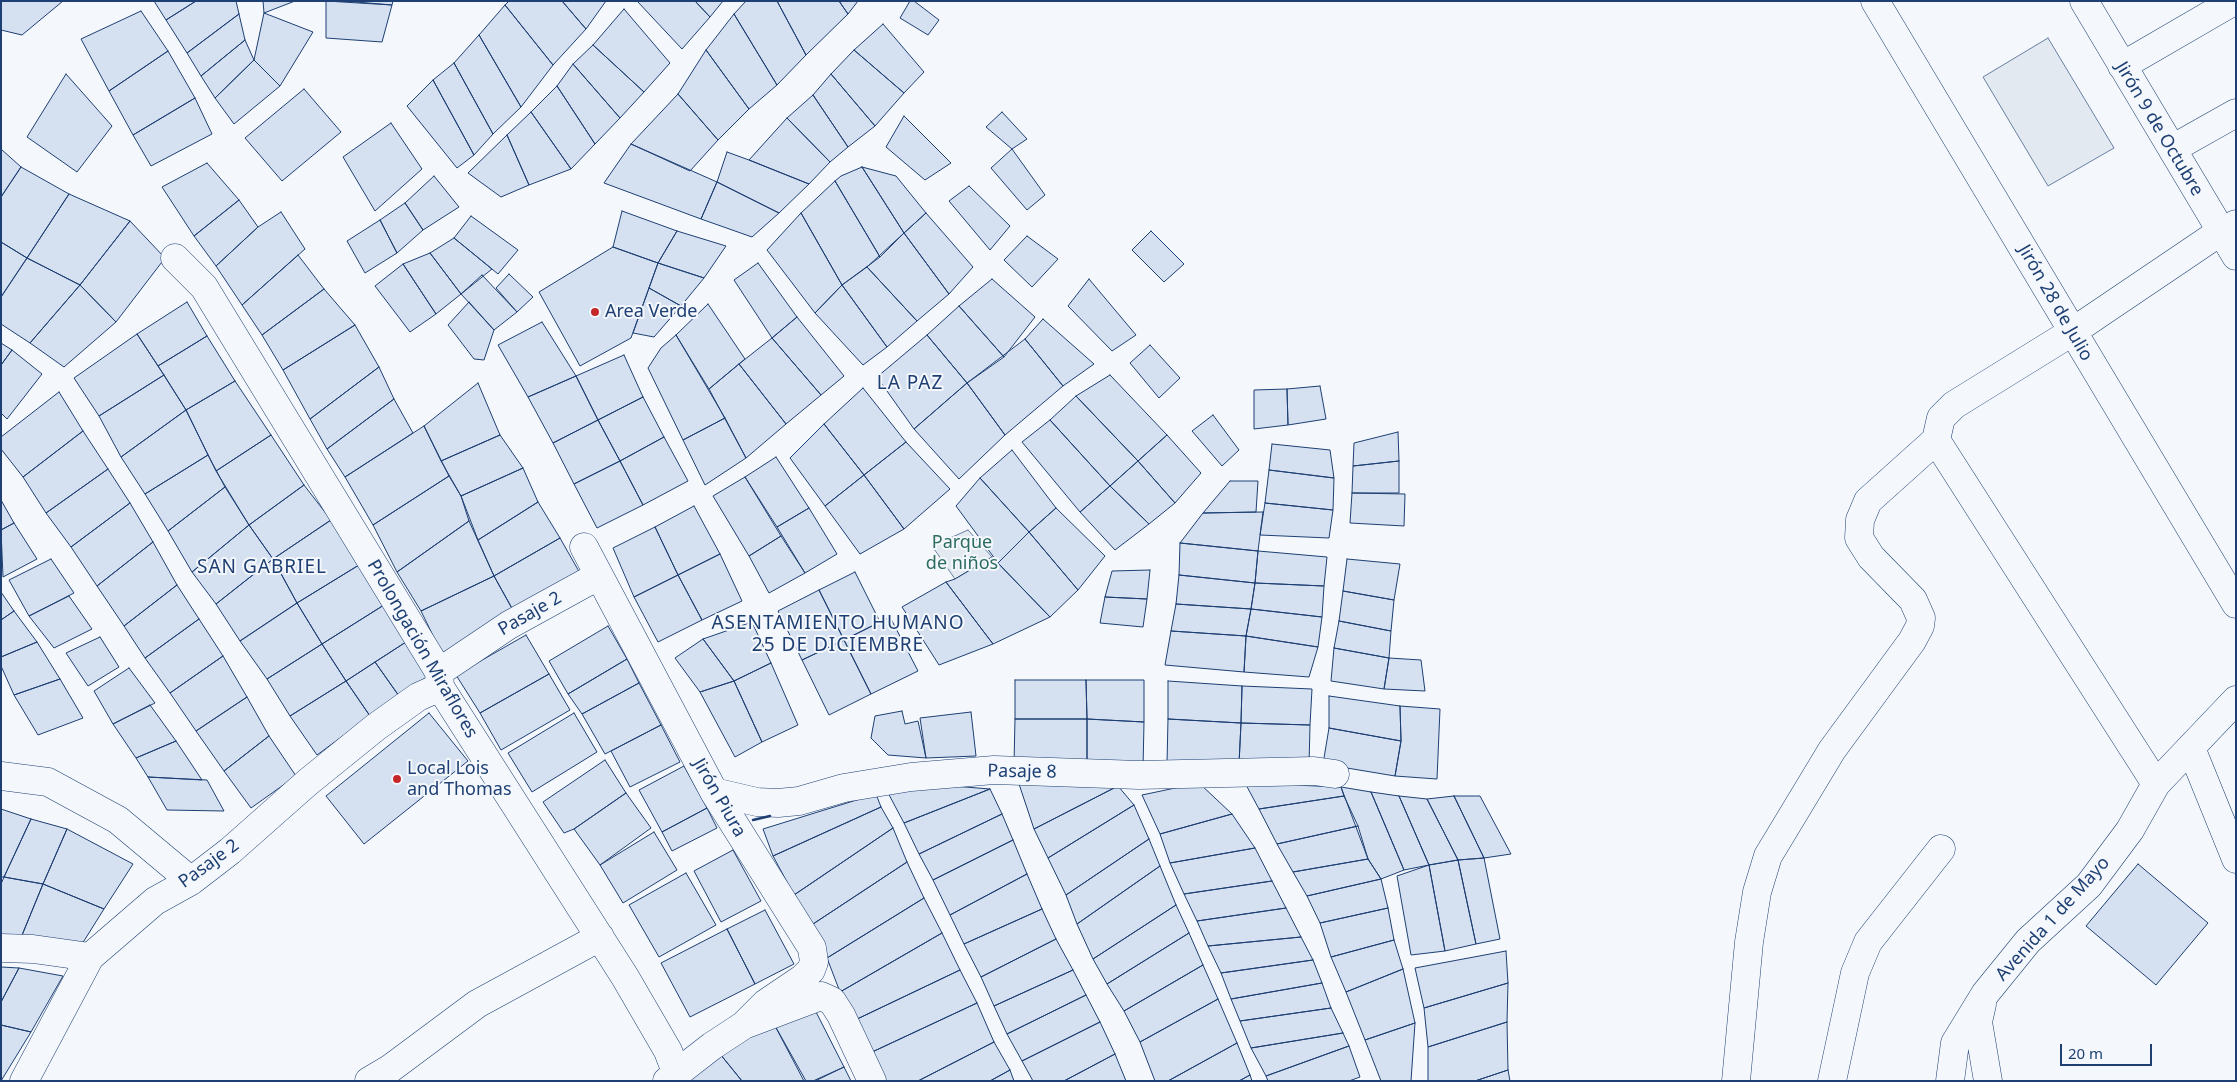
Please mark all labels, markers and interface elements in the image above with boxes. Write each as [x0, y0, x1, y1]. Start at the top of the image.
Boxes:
street label: Jirón 9 de Octubre [2110, 58, 2208, 200]
street label: Jirón 28 de Julio [2013, 241, 2097, 365]
place label: Area Verde [605, 301, 697, 323]
marker: Area Verde [589, 306, 601, 318]
district label: LA PAZ [876, 373, 944, 395]
park label: Parque de niños [926, 532, 998, 574]
street label: Prolongación Miraflores [362, 556, 482, 742]
district label: SAN GABRIEL [196, 557, 328, 579]
street label: Pasaje 2 [495, 587, 565, 641]
district label: ASENTAMIENTO HUMANO 25 DE DICIEMBRE [709, 613, 967, 657]
street label: Jirón Piura [688, 755, 750, 841]
place label: Local Lois and Thomas [407, 758, 512, 801]
street label: Pasaje 8 [987, 761, 1057, 783]
marker: Local Lois and Thomas [391, 773, 403, 785]
street label: Pasaje 2 [175, 835, 243, 893]
street label: Avenida 1 de Mayo [1992, 852, 2114, 986]
scale bar [2062, 1034, 2154, 1066]
text: 20 m [2068, 1043, 2103, 1063]

